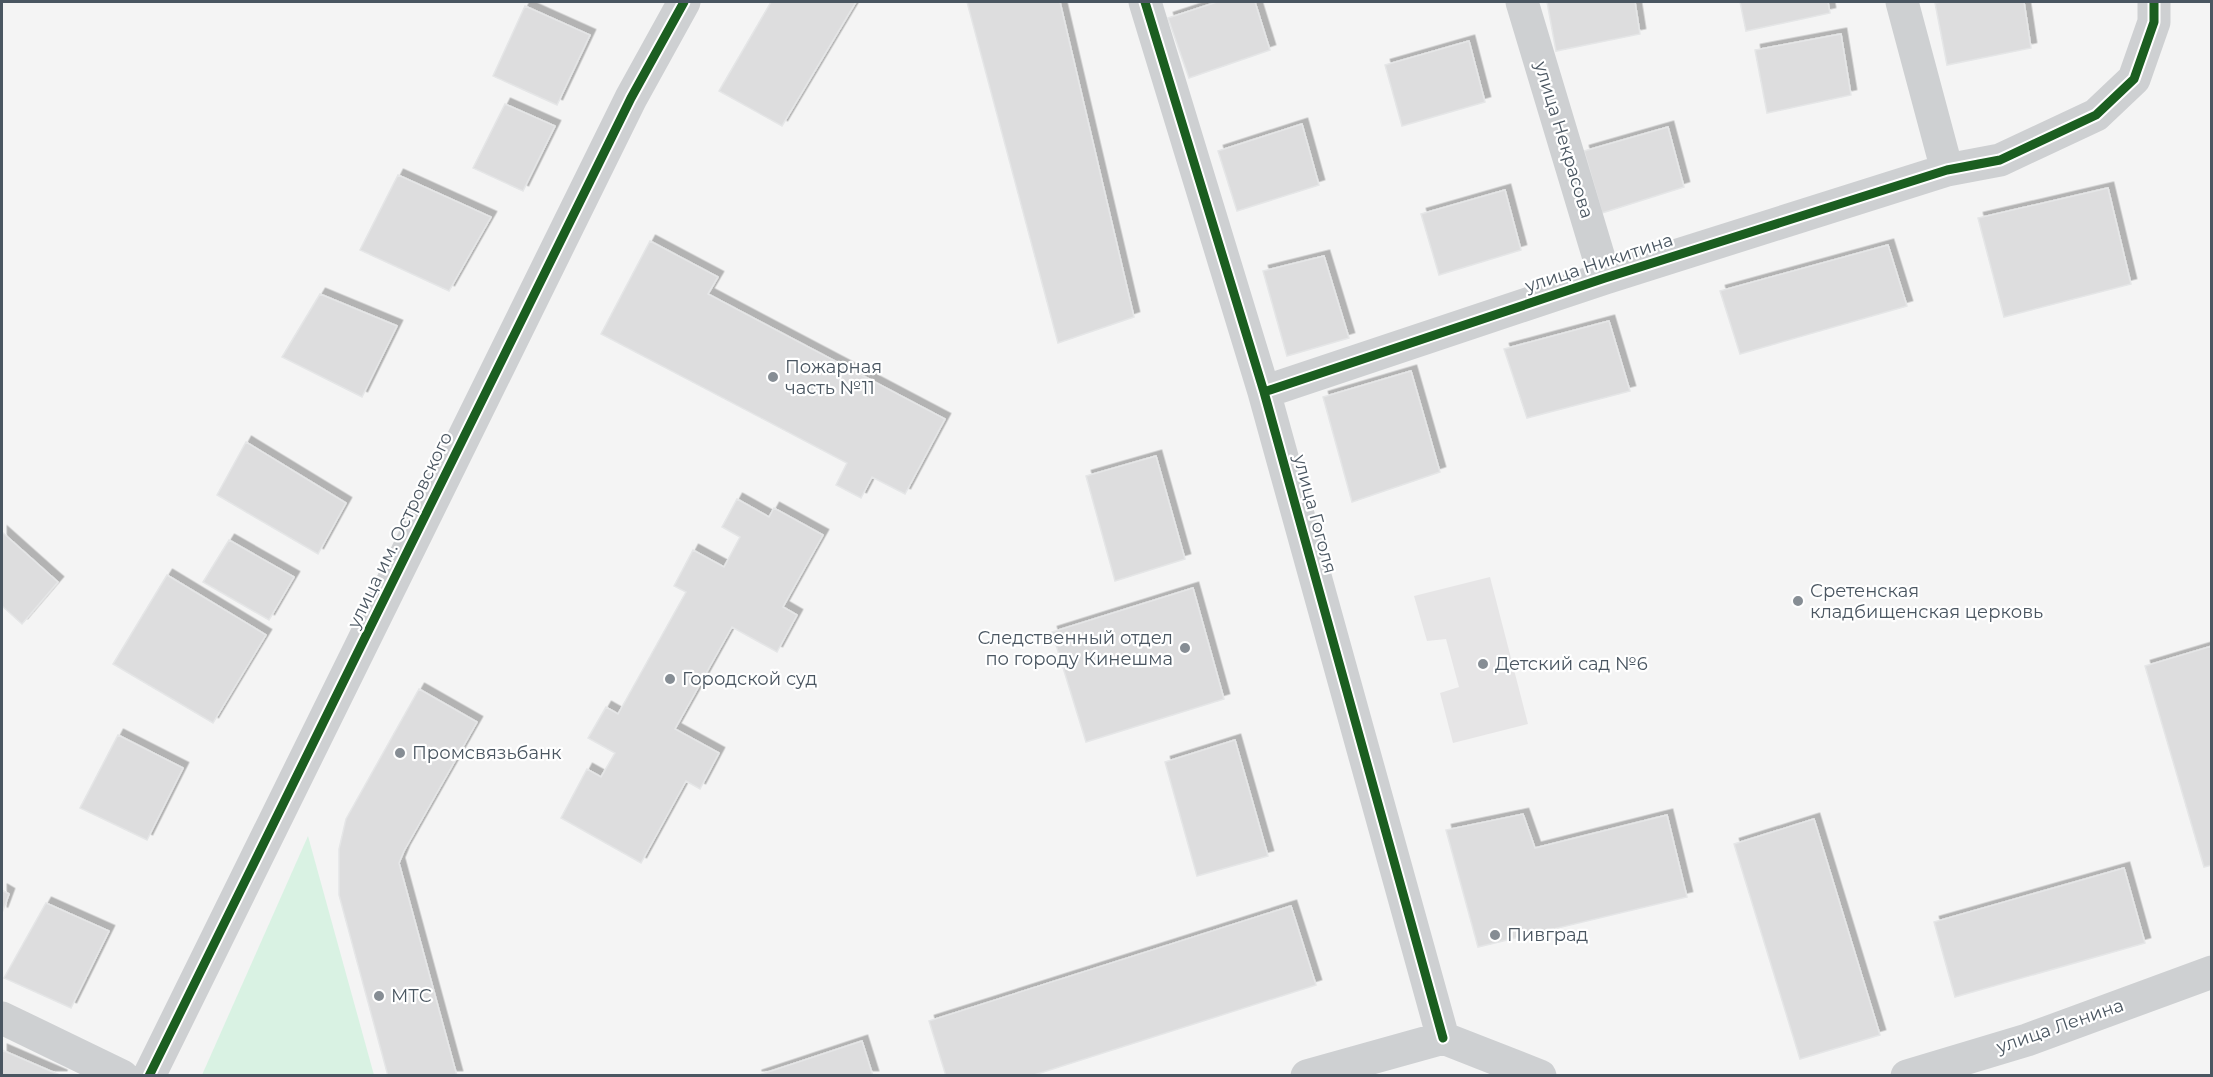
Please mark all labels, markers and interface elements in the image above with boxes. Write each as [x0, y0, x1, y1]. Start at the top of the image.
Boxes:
street label: улица Некрасова [1529, 58, 1598, 221]
street label: улица Никитина [1521, 229, 1676, 298]
place label: Пожарная часть №11 [785, 356, 882, 399]
marker: Пожарная часть №11 [766, 370, 780, 384]
street label: улица им. Островского [342, 428, 457, 633]
street label: улица Гоголя [1288, 451, 1341, 576]
place label: Сретенская кладбищенская церковь [1810, 580, 2043, 623]
marker: Сретенская кладбищенская церковь [1791, 594, 1805, 608]
place label: Следственный отдел по городу Кинешма [977, 627, 1173, 670]
marker: Следственный отдел по городу Кинешма [1178, 641, 1192, 655]
place label: Детский сад №6 [1495, 653, 1648, 675]
marker: Детский сад №6 [1476, 657, 1490, 671]
place label: Городской суд [682, 668, 818, 690]
marker: Городской суд [663, 672, 677, 686]
place label: Промсвязьбанк [412, 742, 562, 764]
marker: Промсвязьбанк [393, 746, 407, 760]
place label: Пивград [1507, 924, 1589, 946]
marker: Пивград [1488, 928, 1502, 942]
place label: МТС [391, 985, 432, 1007]
marker: МТС [372, 989, 386, 1003]
street label: улица Ленина [1992, 994, 2127, 1058]

